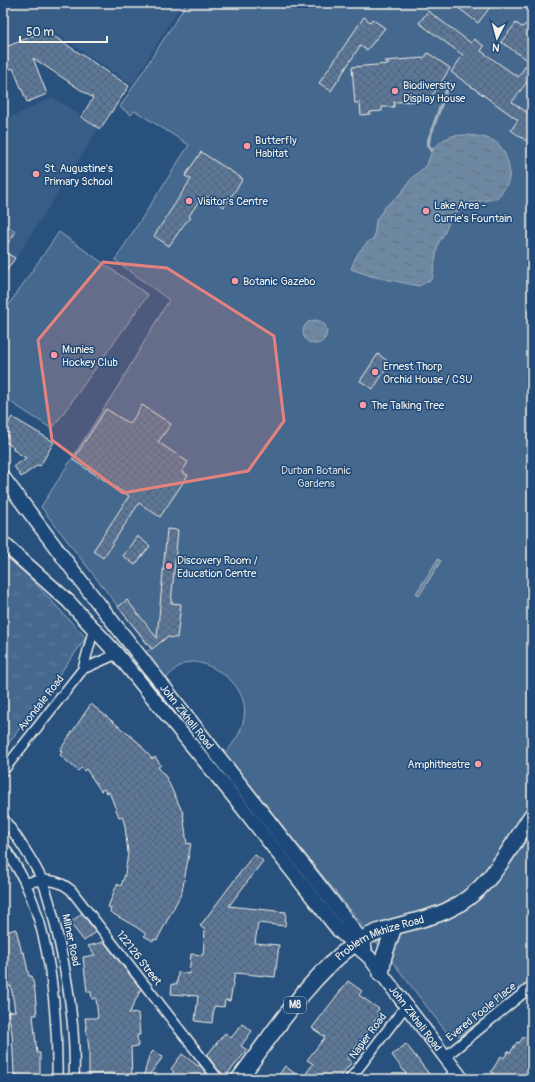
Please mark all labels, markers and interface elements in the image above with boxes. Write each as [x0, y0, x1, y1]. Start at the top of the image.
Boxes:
scale bar [20, 18, 107, 44]
north arrow [477, 18, 517, 58]
text: 50 m [26, 25, 54, 40]
text: N [491, 41, 500, 54]
place label: Biodiversity Display House [403, 79, 466, 105]
marker: Biodiversity Display House [390, 86, 400, 96]
place label: Butterfly Habitat [255, 134, 297, 160]
marker: Butterfly Habitat [242, 141, 252, 151]
place label: St. Augustine's Primary School [44, 162, 113, 188]
marker: St. Augustine's Primary School [31, 169, 41, 179]
place label: Visitor's Centre [197, 195, 268, 208]
marker: Visitor's Centre [184, 196, 194, 206]
place label: Lake Area - Currie's Fountain [434, 199, 512, 225]
marker: Lake Area - Currie's Fountain [421, 206, 431, 216]
place label: Botanic Gazebo [243, 275, 315, 288]
marker: Botanic Gazebo [230, 276, 240, 286]
place label: Munies Hockey Club [62, 343, 118, 369]
marker: Munies Hockey Club [49, 350, 59, 360]
place label: Ernest Thorp Orchid House / CSU [383, 360, 472, 386]
marker: Ernest Thorp Orchid House / CSU [370, 367, 380, 377]
place label: The Talking Tree [371, 399, 445, 412]
marker: The Talking Tree [358, 400, 368, 410]
park label: Durban Botanic Gardens [281, 464, 351, 490]
place label: Discovery Room / Education Centre [177, 554, 258, 580]
marker: Discovery Room / Education Centre [164, 561, 174, 571]
street label: Avondale Road [15, 673, 67, 733]
street label: John Zikhali Road [157, 681, 217, 752]
place label: Amphitheatre [408, 758, 471, 771]
marker: Amphitheatre [473, 759, 483, 769]
street label: Problem Mkhize Road [332, 912, 425, 963]
street label: Milner Road [59, 913, 83, 967]
street label: 122126 Street [114, 928, 165, 988]
street label: Evered Poole Place [443, 979, 519, 1044]
street label: John Zikhali Road [387, 983, 445, 1054]
road number: M8 [284, 997, 306, 1013]
street label: Napier Road [346, 1010, 390, 1062]

